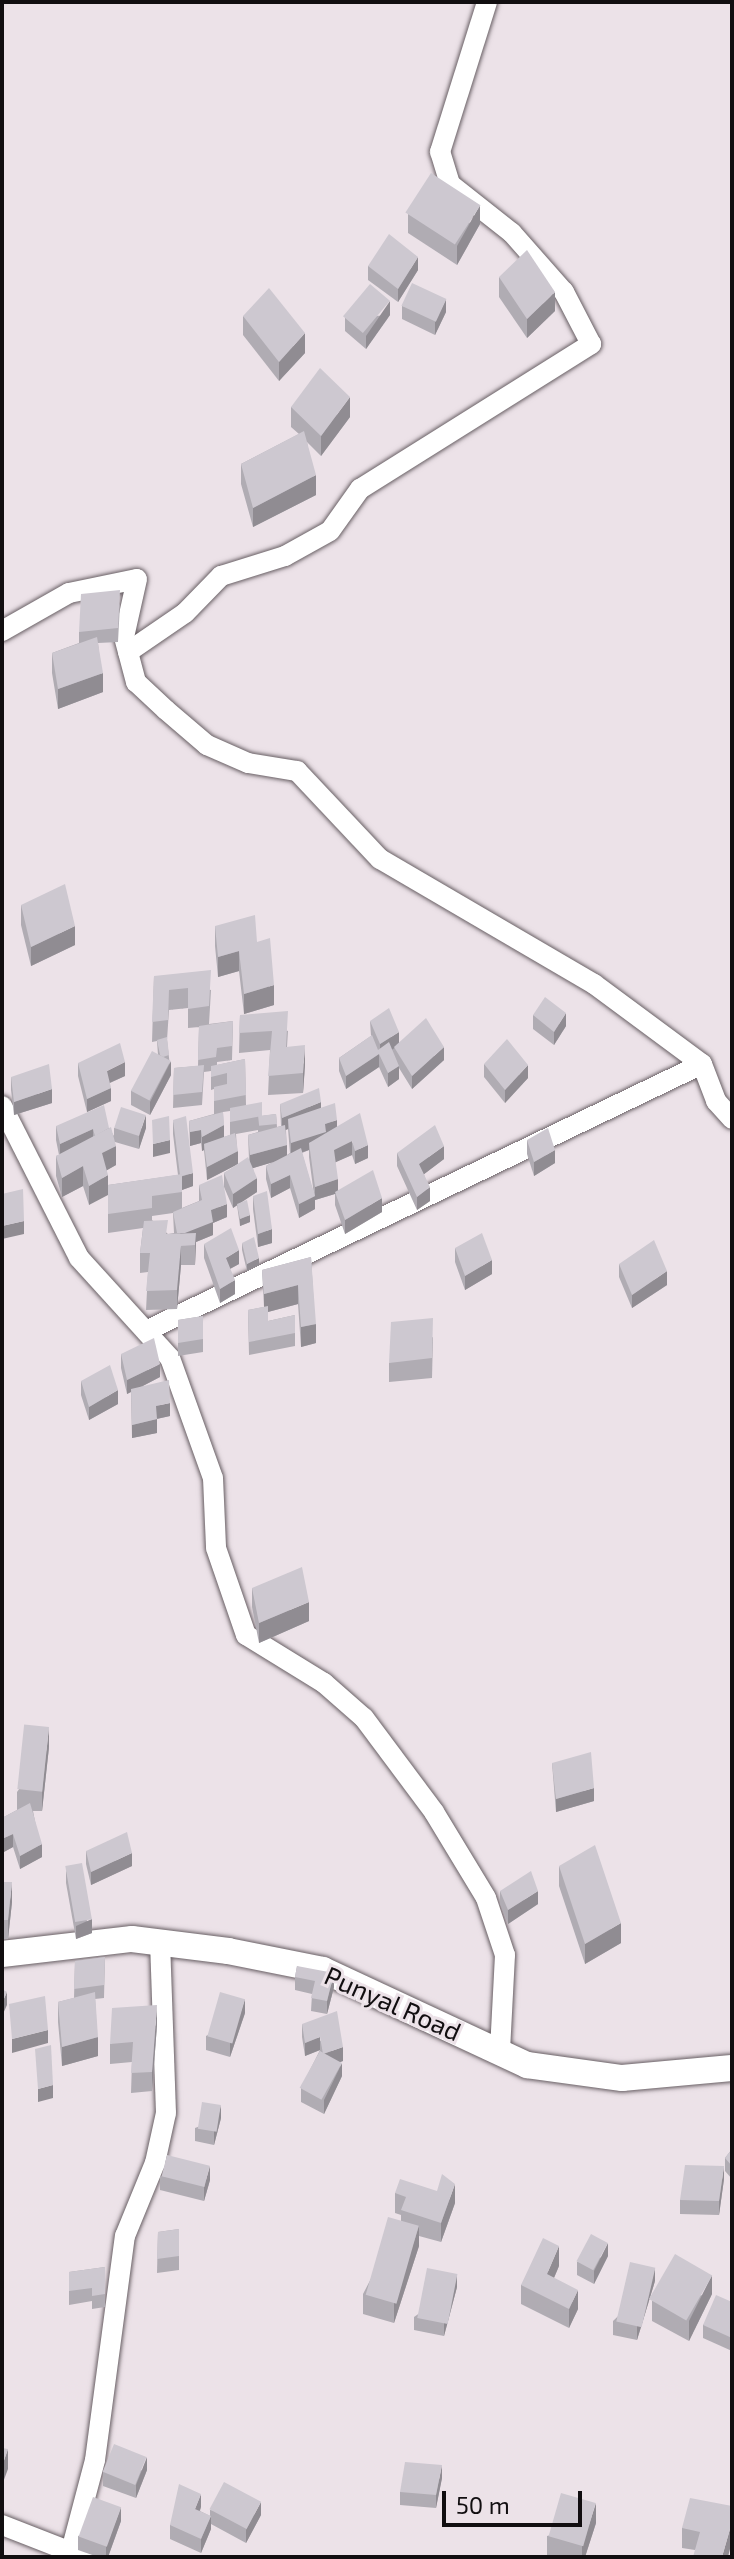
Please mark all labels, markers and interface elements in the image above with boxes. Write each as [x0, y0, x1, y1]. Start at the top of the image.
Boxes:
street label: Punyal Road [320, 1959, 466, 2047]
scale bar [446, 2475, 586, 2525]
text: 50 m [456, 2490, 510, 2519]

